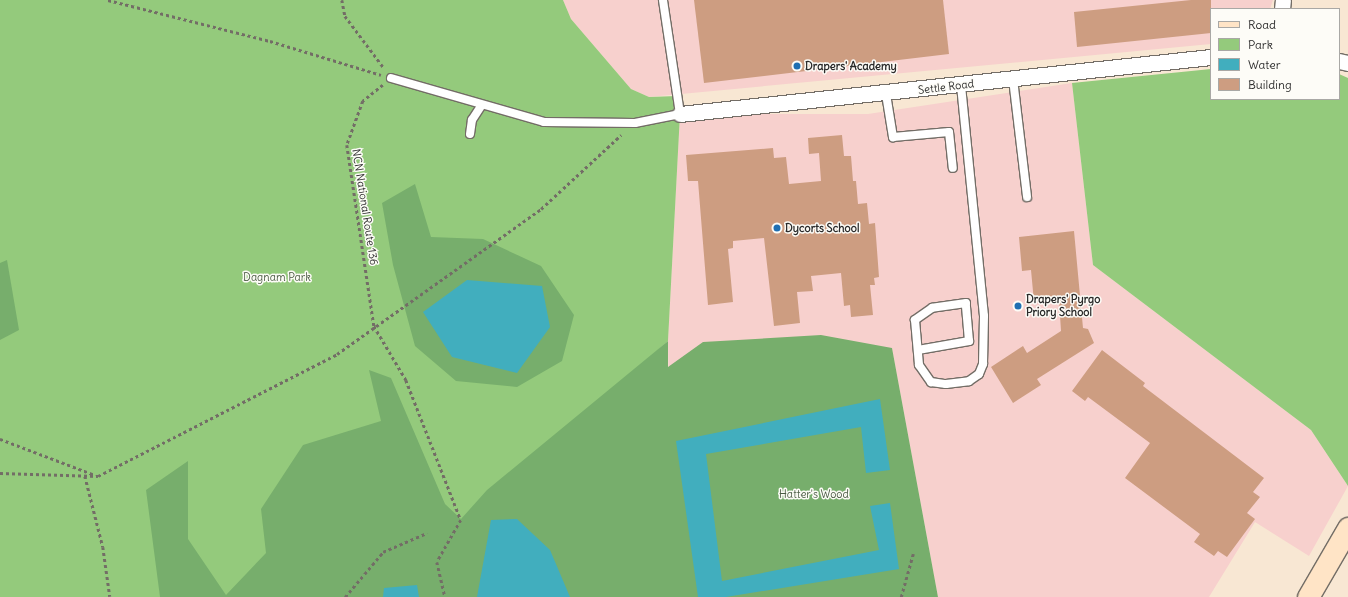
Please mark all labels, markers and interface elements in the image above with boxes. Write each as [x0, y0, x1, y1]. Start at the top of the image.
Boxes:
legend [1210, 8, 1340, 100]
text: Road [1248, 17, 1276, 32]
text: Park [1248, 37, 1273, 52]
text: Water [1248, 57, 1281, 72]
place label: Drapers' Academy [805, 59, 897, 73]
marker: Drapers' Academy [792, 61, 802, 71]
street label: Settle Road [917, 77, 975, 97]
text: Building [1248, 77, 1292, 92]
street label: NCN National Route 136 [349, 148, 381, 266]
place label: Dycorts School [785, 221, 859, 235]
marker: Dycorts School [772, 223, 782, 233]
park label: Dagnam Park [243, 270, 311, 284]
place label: Drapers' Pyrgo Priory School [1026, 293, 1100, 319]
marker: Drapers' Pyrgo Priory School [1013, 301, 1023, 311]
park label: Hatter's Wood [779, 487, 849, 501]

